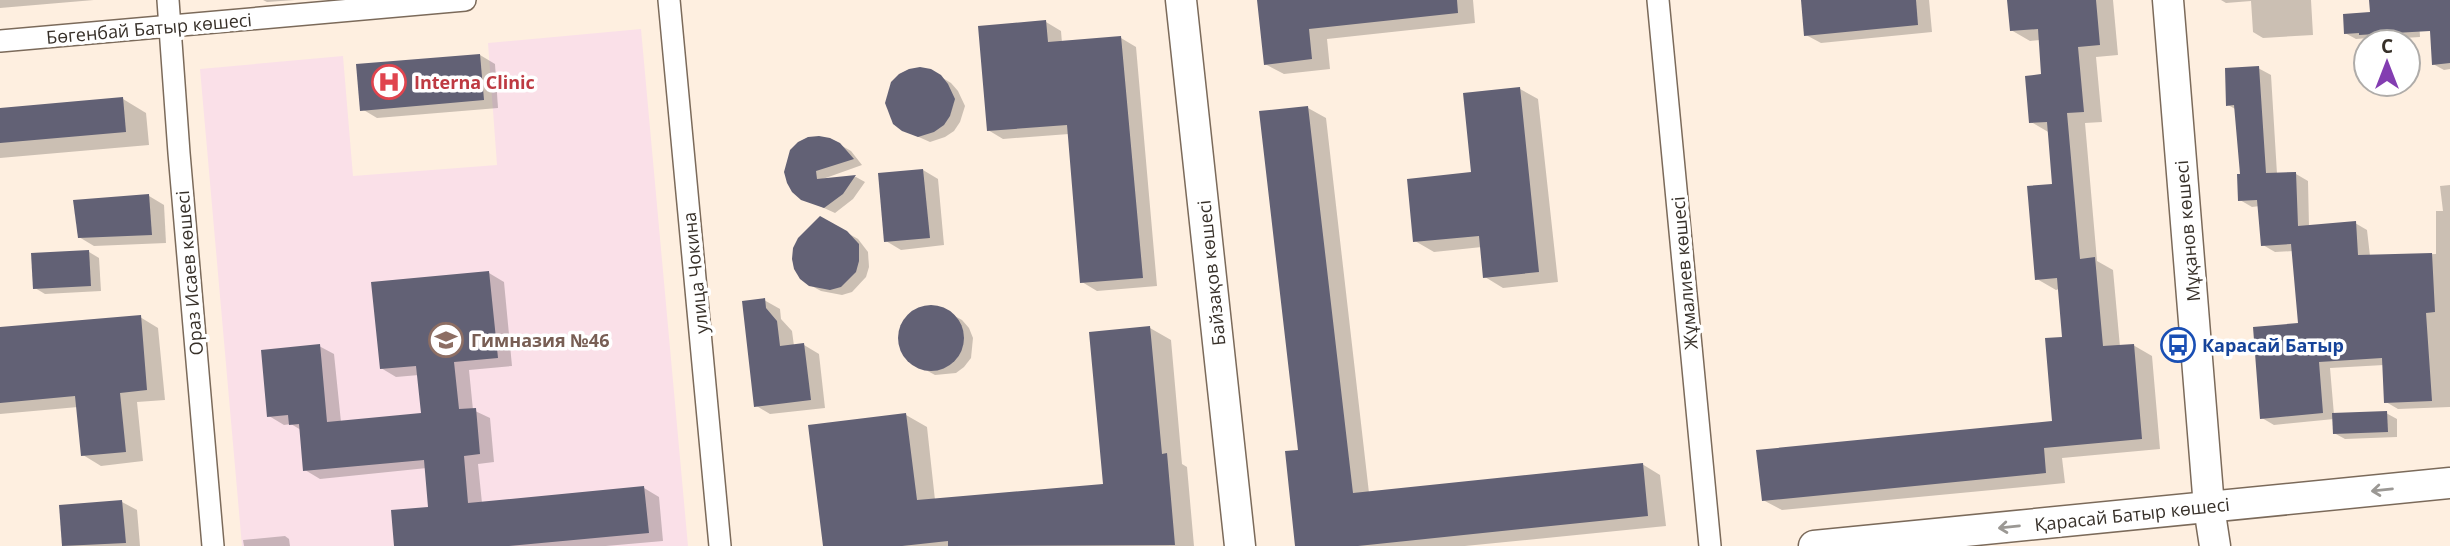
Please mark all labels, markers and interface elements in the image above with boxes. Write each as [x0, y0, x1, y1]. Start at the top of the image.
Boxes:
street label: Бөгенбай Батыр көшесі [45, 7, 253, 49]
north arrow [2352, 28, 2422, 98]
text: С [2381, 33, 2393, 59]
hospital icon: Interna Clinic [370, 63, 408, 101]
place label: Interna Clinic [414, 70, 535, 94]
street label: Мұқанов көшесі [2169, 159, 2205, 303]
street label: Ораз Исаев көшесі [170, 190, 208, 356]
street label: Жұмалиев көшесі [1665, 195, 1703, 351]
street label: Байзақов көшесі [1191, 199, 1231, 347]
street label: улица Чокина [677, 211, 713, 335]
school or university icon: Гимназия №46 [427, 321, 465, 359]
bus stop icon: Карасай Батыр [2159, 326, 2197, 364]
place label: Гимназия №46 [471, 328, 609, 352]
place label: Карасай Батыр [2202, 333, 2344, 357]
one-way arrow [2371, 483, 2394, 496]
street label: Қарасай Батыр көшесі [2033, 492, 2231, 536]
one-way arrow [1999, 520, 2021, 533]

